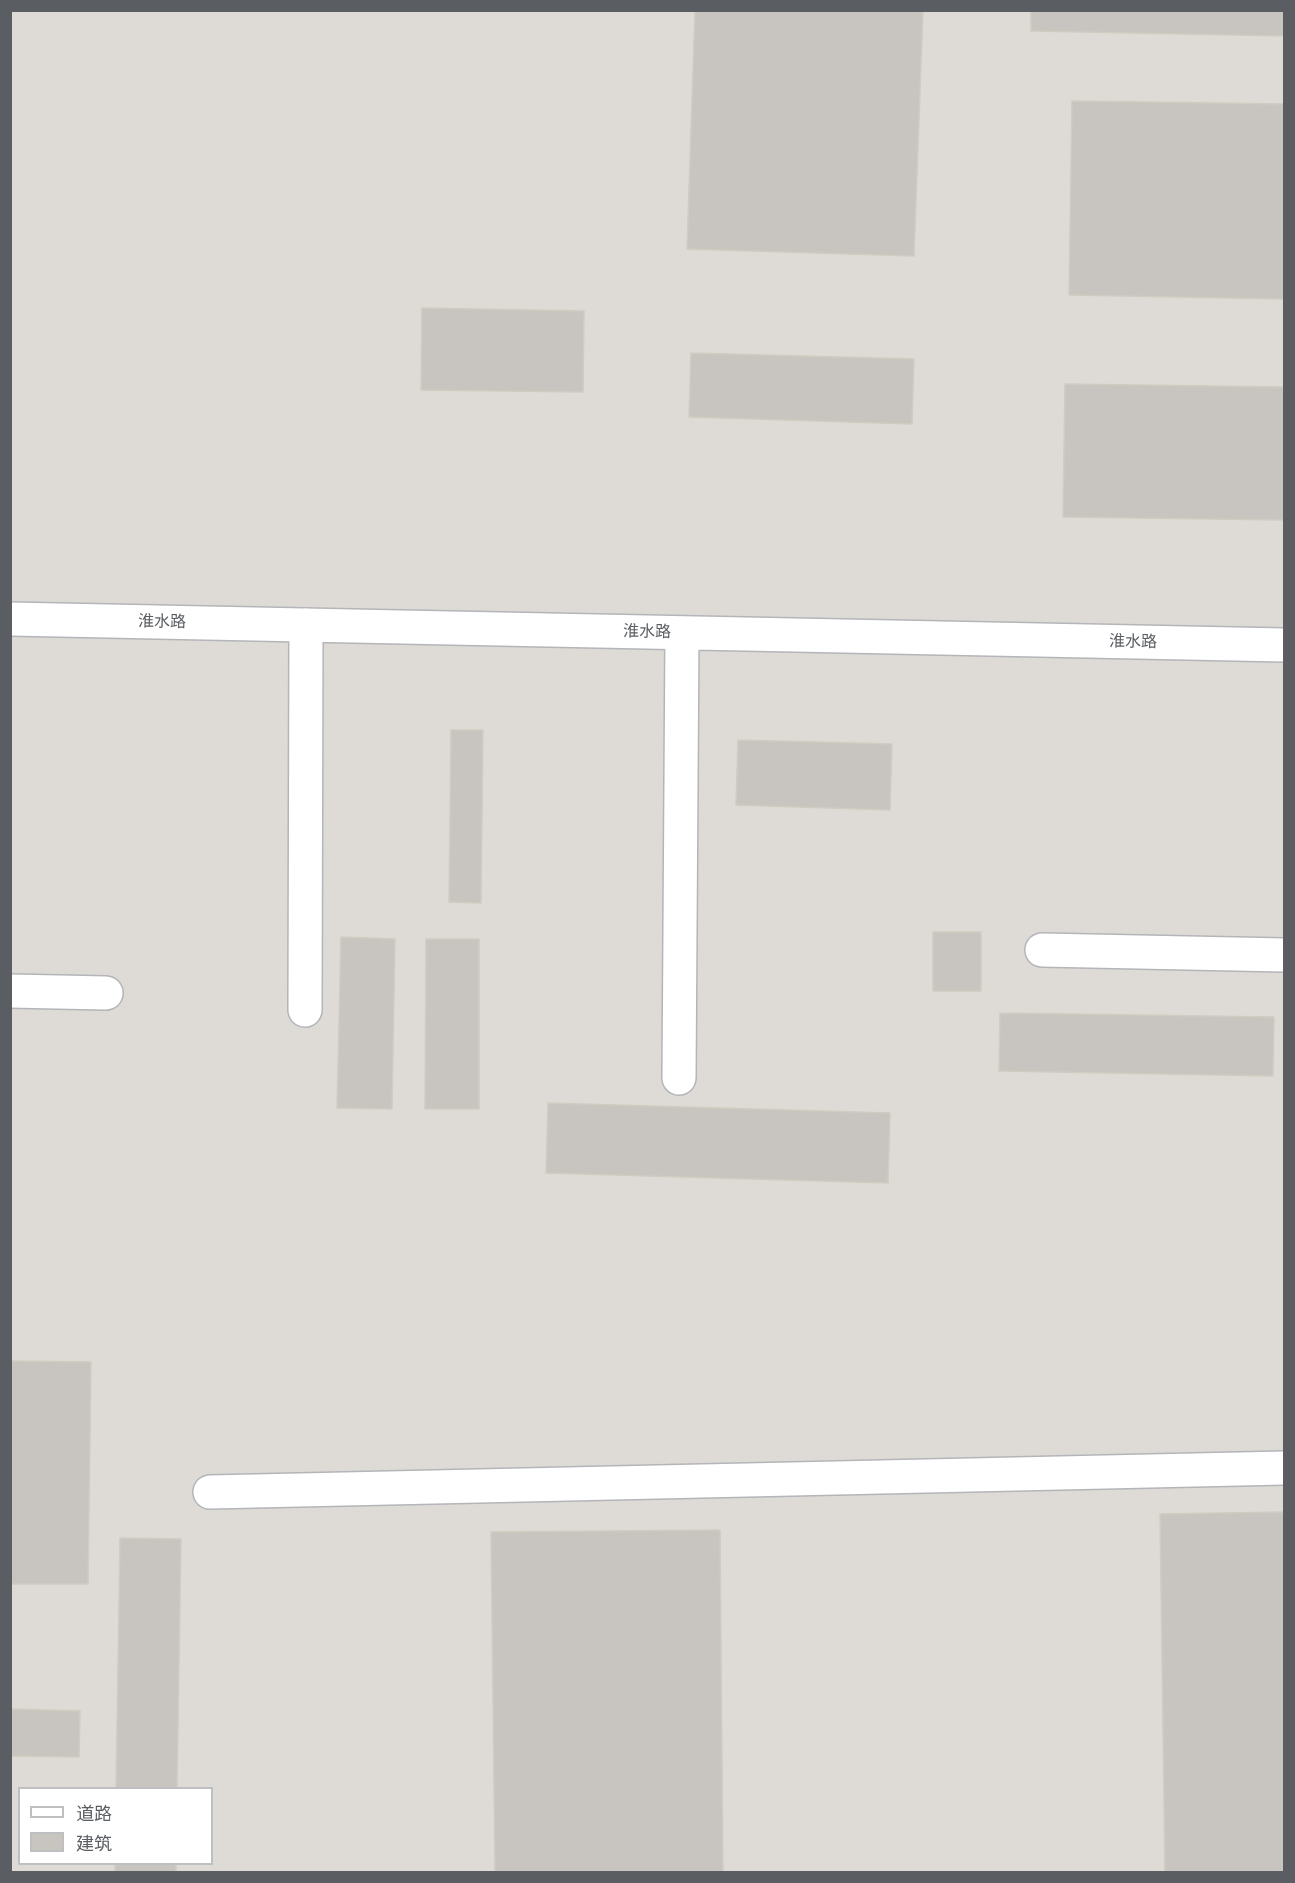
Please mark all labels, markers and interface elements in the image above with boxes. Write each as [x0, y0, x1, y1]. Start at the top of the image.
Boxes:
street label: 淮水路 [138, 612, 186, 632]
street label: 淮水路 [623, 622, 671, 642]
street label: 淮水路 [1109, 632, 1157, 652]
legend [18, 1787, 213, 1865]
text: 道路 [76, 1801, 112, 1825]
text: 建筑 [76, 1831, 112, 1855]

